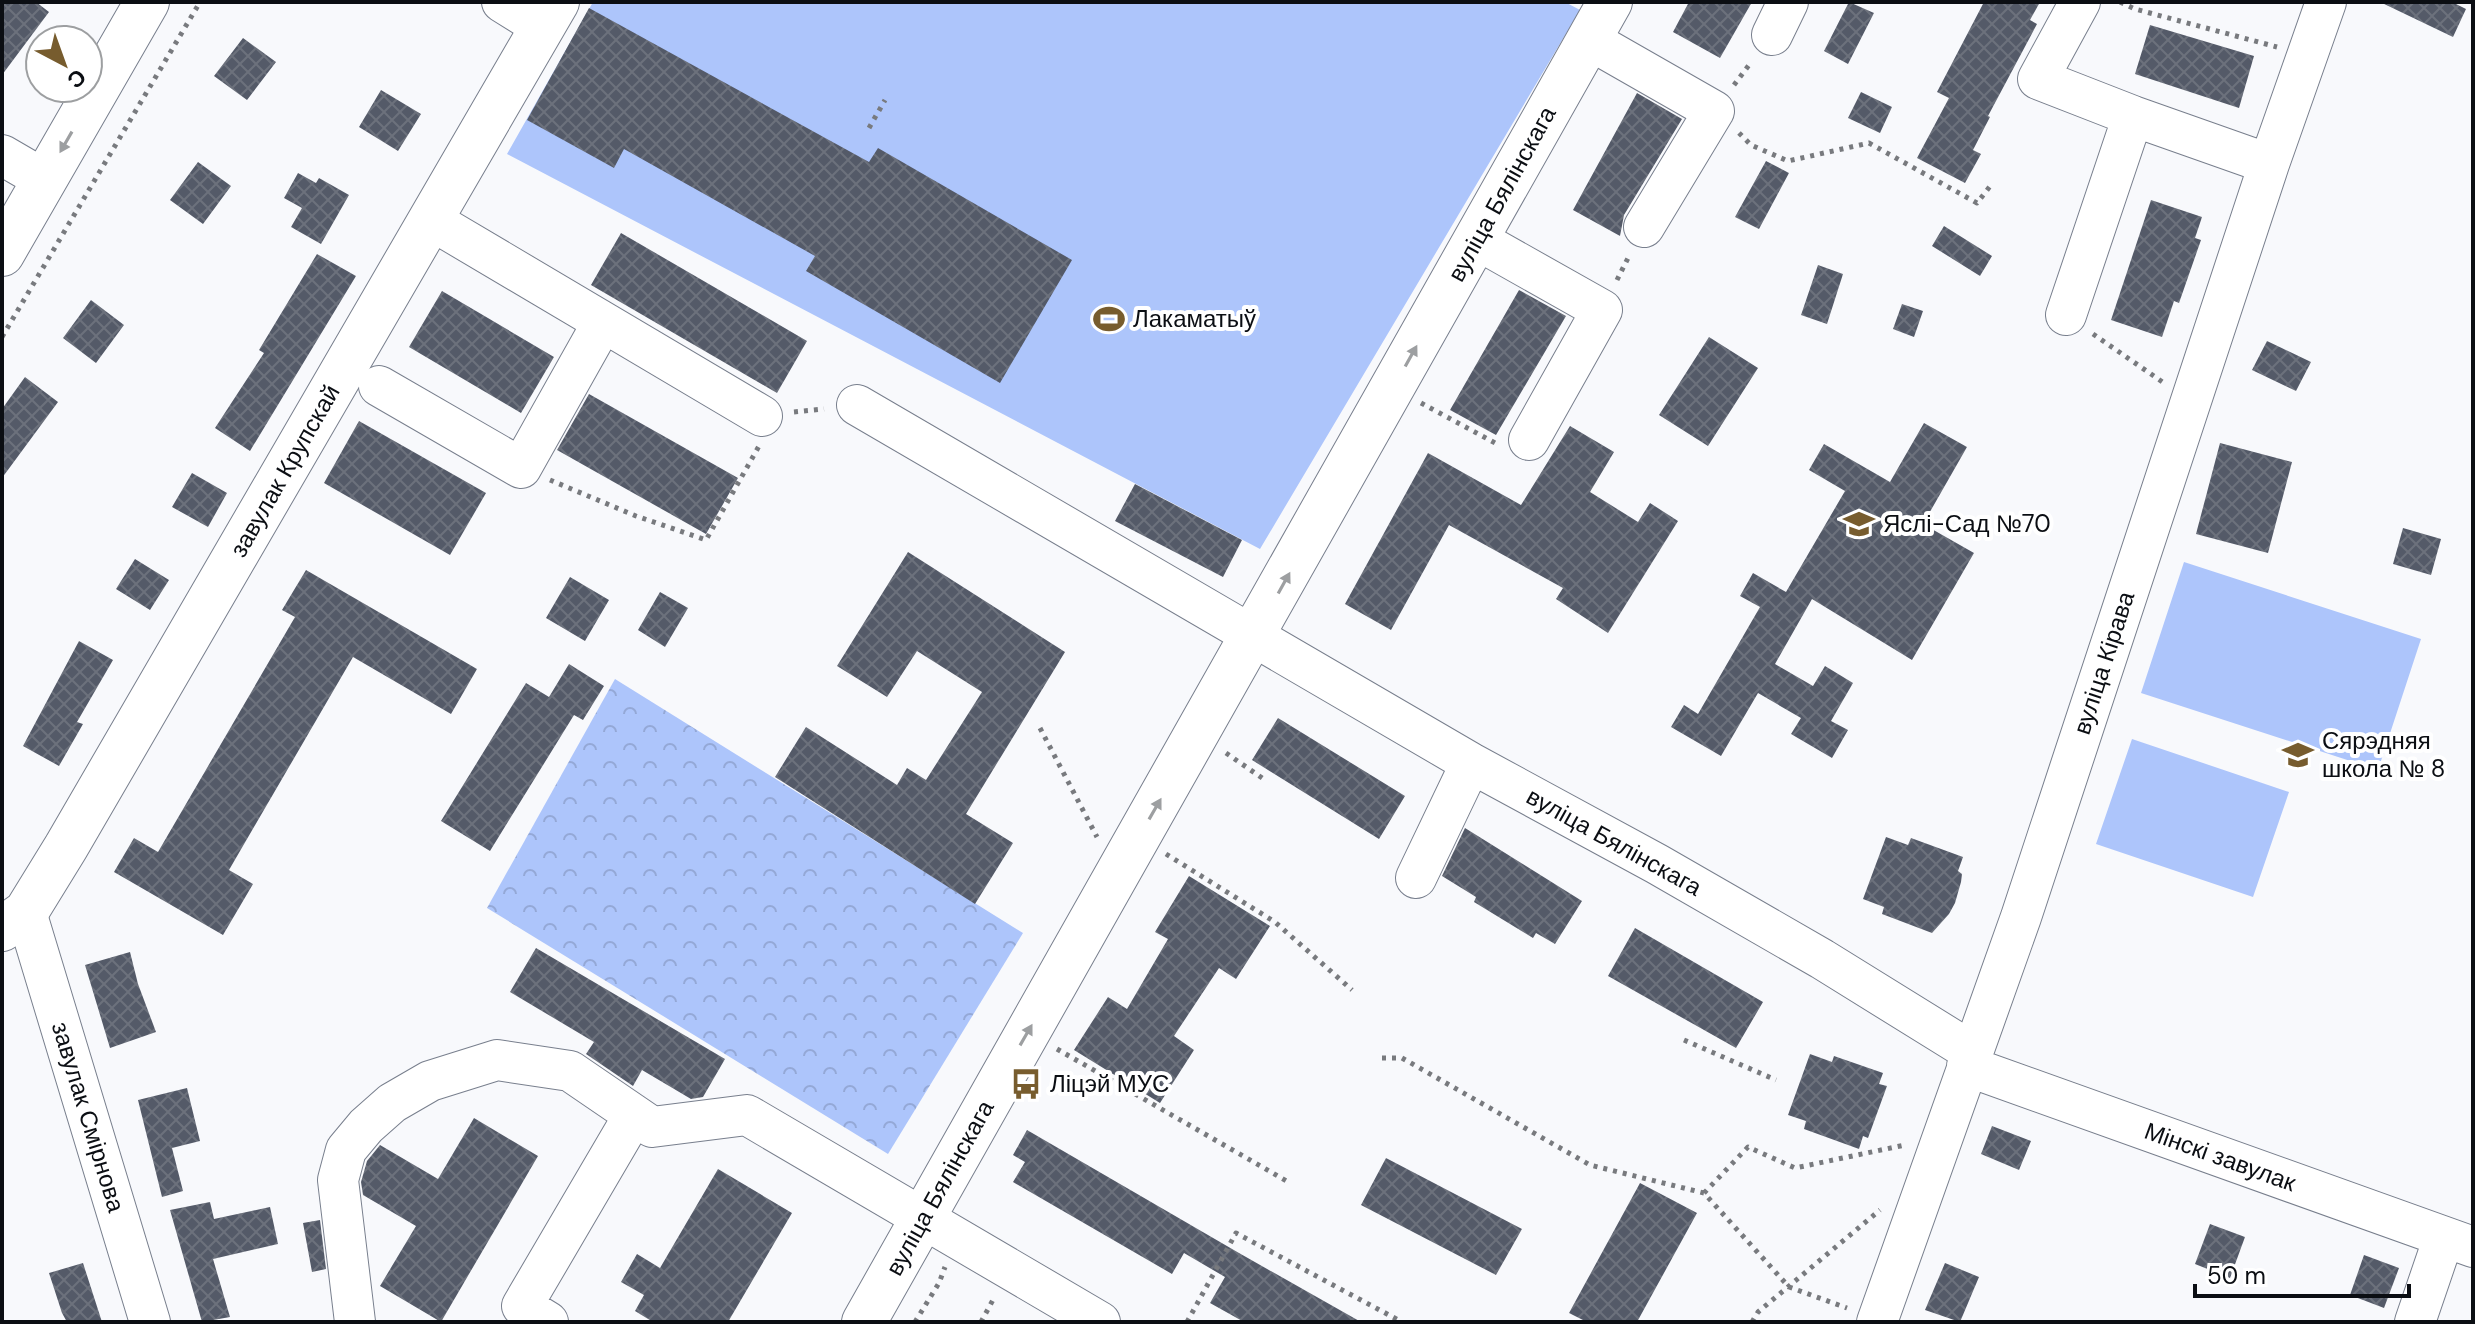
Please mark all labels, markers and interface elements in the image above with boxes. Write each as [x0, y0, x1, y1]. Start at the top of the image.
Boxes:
north arrow [24, 24, 104, 104]
text: С [61, 63, 92, 95]
street label: вуліца Бялінскага [1441, 100, 1563, 287]
one-way arrow [60, 131, 73, 154]
sports icon: Лакаматыў [1092, 302, 1126, 336]
place label: Лакаматыў [1133, 303, 1256, 334]
one-way arrow [1404, 345, 1418, 367]
street label: завулак Крупскай [223, 379, 347, 563]
school or university icon: Яслі-Сад №70 [1842, 507, 1876, 541]
place label: Яслі-Сад №70 [1883, 508, 2051, 539]
one-way arrow [1277, 572, 1291, 594]
street label: вуліца Кірава [2066, 587, 2141, 738]
place label: Сярэдняя школа № 8 [2322, 725, 2445, 784]
school or university icon: Сярэдняя школа № 8 [2281, 738, 2315, 772]
street label: вуліца Бялінскага [1521, 781, 1708, 903]
one-way arrow [1148, 798, 1162, 820]
street label: завулак Смірнова [45, 1018, 132, 1216]
one-way arrow [1019, 1023, 1033, 1046]
bus stop icon: Ліцэй МУС [1009, 1067, 1043, 1101]
place label: Ліцэй МУС [1050, 1068, 1169, 1099]
street label: вуліца Бялінскага [879, 1094, 1001, 1281]
street label: Мінскі завулак [2140, 1115, 2300, 1198]
scale bar [2195, 1248, 2409, 1298]
text: 50 m [2207, 1260, 2266, 1291]

